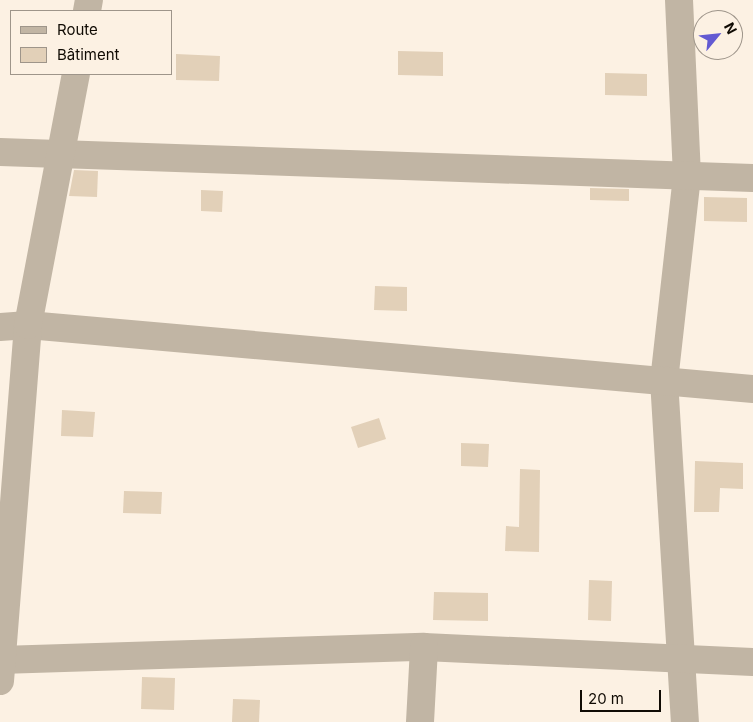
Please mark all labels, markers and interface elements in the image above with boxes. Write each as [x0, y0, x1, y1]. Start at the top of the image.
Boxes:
legend [10, 10, 172, 75]
north arrow [693, 10, 743, 60]
text: N [721, 19, 741, 37]
text: Route [57, 20, 98, 39]
text: Bâtiment [57, 45, 119, 64]
scale bar [583, 680, 664, 712]
text: 20 m [588, 689, 624, 708]

